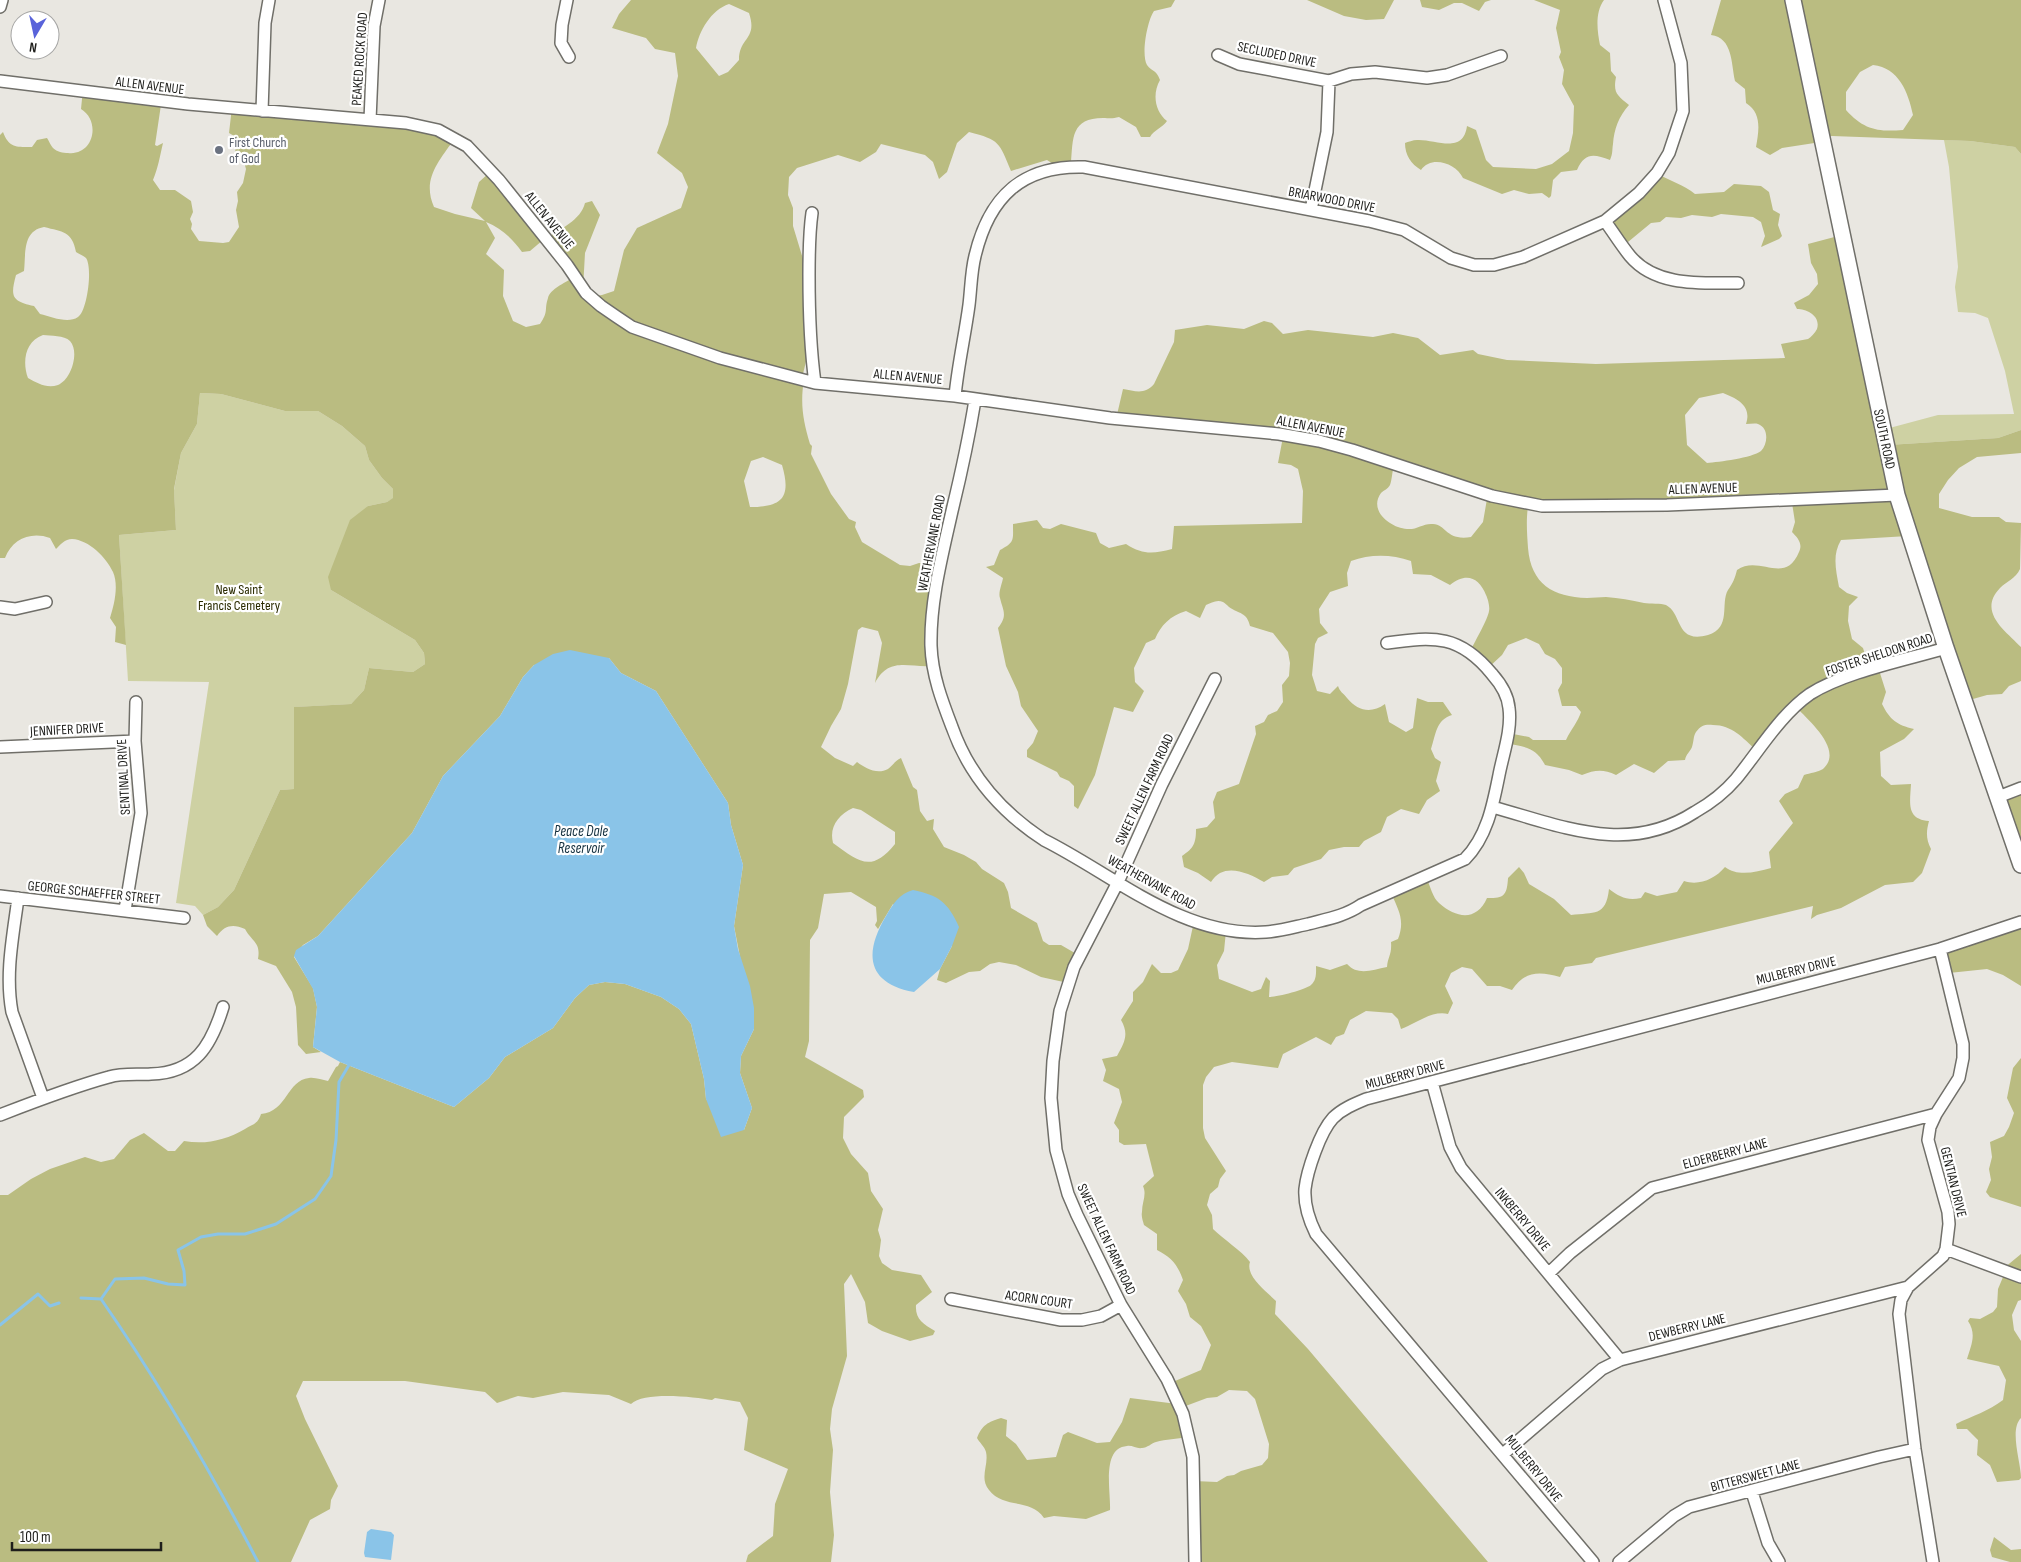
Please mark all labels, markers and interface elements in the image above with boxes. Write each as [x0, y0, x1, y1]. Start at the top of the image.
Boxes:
north arrow [10, 10, 60, 60]
street label: PEAKED ROCK ROAD [348, 12, 371, 106]
text: N [28, 38, 38, 56]
street label: SECLUDED DRIVE [1236, 38, 1318, 71]
street label: ALLEN AVENUE [114, 73, 185, 98]
place label: First Church of God [229, 134, 286, 167]
marker: First Church of God [213, 144, 225, 156]
street label: BRIARWOOD DRIVE [1287, 183, 1377, 216]
street label: ALLEN AVENUE [521, 187, 578, 253]
street label: ALLEN AVENUE [872, 365, 943, 388]
street label: SOUTH ROAD [1870, 408, 1899, 471]
street label: ALLEN AVENUE [1274, 411, 1347, 441]
street label: ALLEN AVENUE [1667, 479, 1738, 498]
street label: WEATHERVANE ROAD [914, 493, 949, 593]
park label: New Saint Francis Cemetery [198, 581, 281, 614]
street label: FOSTER SHELDON ROAD [1824, 629, 1935, 680]
street label: JENNIFER DRIVE [29, 719, 105, 740]
street label: SWEET ALLEN FARM ROAD [1111, 731, 1178, 847]
street label: SENTINAL DRIVE [113, 738, 134, 815]
water label: Peace Dale Reservoir [554, 822, 608, 858]
street label: WEATHERVANE ROAD [1105, 851, 1199, 914]
street label: GEORGE SCHAEFFER STREET [27, 877, 161, 908]
street label: MULBERRY DRIVE [1755, 952, 1838, 989]
street label: MULBERRY DRIVE [1364, 1056, 1447, 1093]
street label: ELDERBERRY LANE [1681, 1134, 1770, 1173]
street label: GENTIAN DRIVE [1937, 1145, 1971, 1219]
street label: SWEET ALLEN FARM ROAD [1073, 1181, 1140, 1297]
street label: INKBERRY DRIVE [1491, 1184, 1554, 1255]
street label: ACORN COURT [1003, 1286, 1074, 1313]
street label: DEWBERRY LANE [1647, 1310, 1728, 1345]
street label: MULBERRY DRIVE [1501, 1431, 1566, 1506]
street label: BITTERSWEET LANE [1709, 1455, 1802, 1496]
scale bar [12, 1520, 161, 1552]
text: 100 m [20, 1528, 51, 1547]

